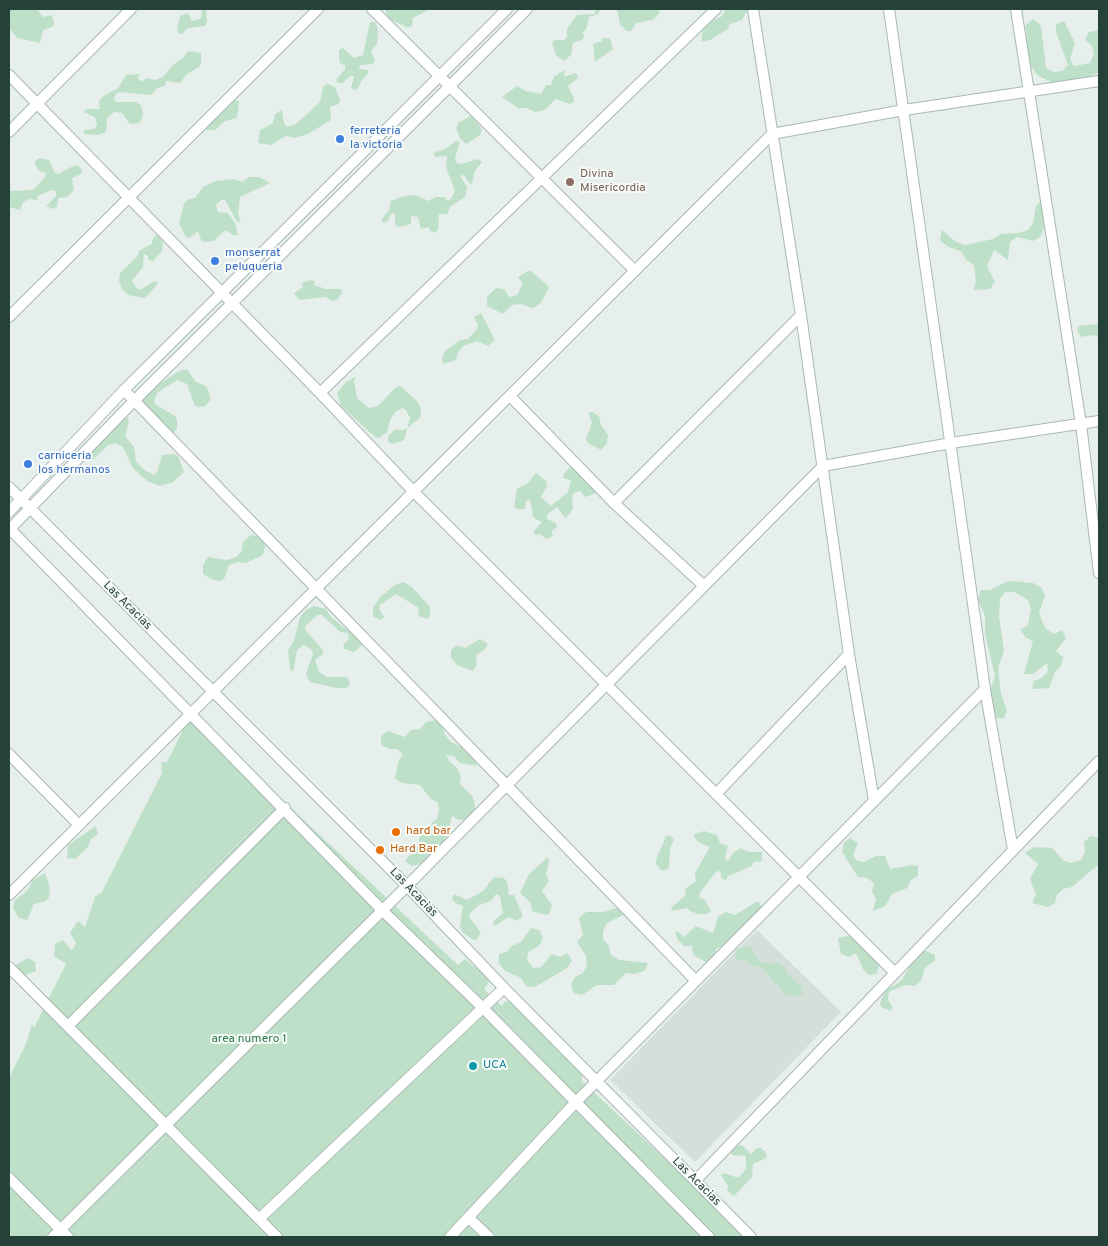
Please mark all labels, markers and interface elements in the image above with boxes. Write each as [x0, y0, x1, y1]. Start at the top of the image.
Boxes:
place label: ferreteria la victoria [350, 125, 402, 153]
marker: ferreteria la victoria [334, 133, 346, 145]
place label: Divina Misericordia [580, 168, 646, 196]
marker: Divina Misericordia [564, 176, 576, 188]
place label: monserrat peluqueria [225, 247, 282, 275]
marker: monserrat peluqueria [209, 255, 221, 267]
place label: carniceria los hermanos [38, 450, 110, 478]
marker: carniceria los hermanos [22, 458, 34, 470]
street label: Las Acacias [100, 579, 154, 633]
place label: hard bar [406, 825, 451, 839]
marker: hard bar [390, 826, 402, 838]
place label: Hard Bar [390, 843, 438, 857]
marker: Hard Bar [374, 844, 386, 856]
street label: Las Acacias [386, 865, 440, 921]
park label: area numero 1 [211, 1033, 287, 1047]
place label: UCA [483, 1059, 507, 1073]
marker: UCA [467, 1060, 479, 1072]
street label: Las Acacias [669, 1155, 723, 1209]

